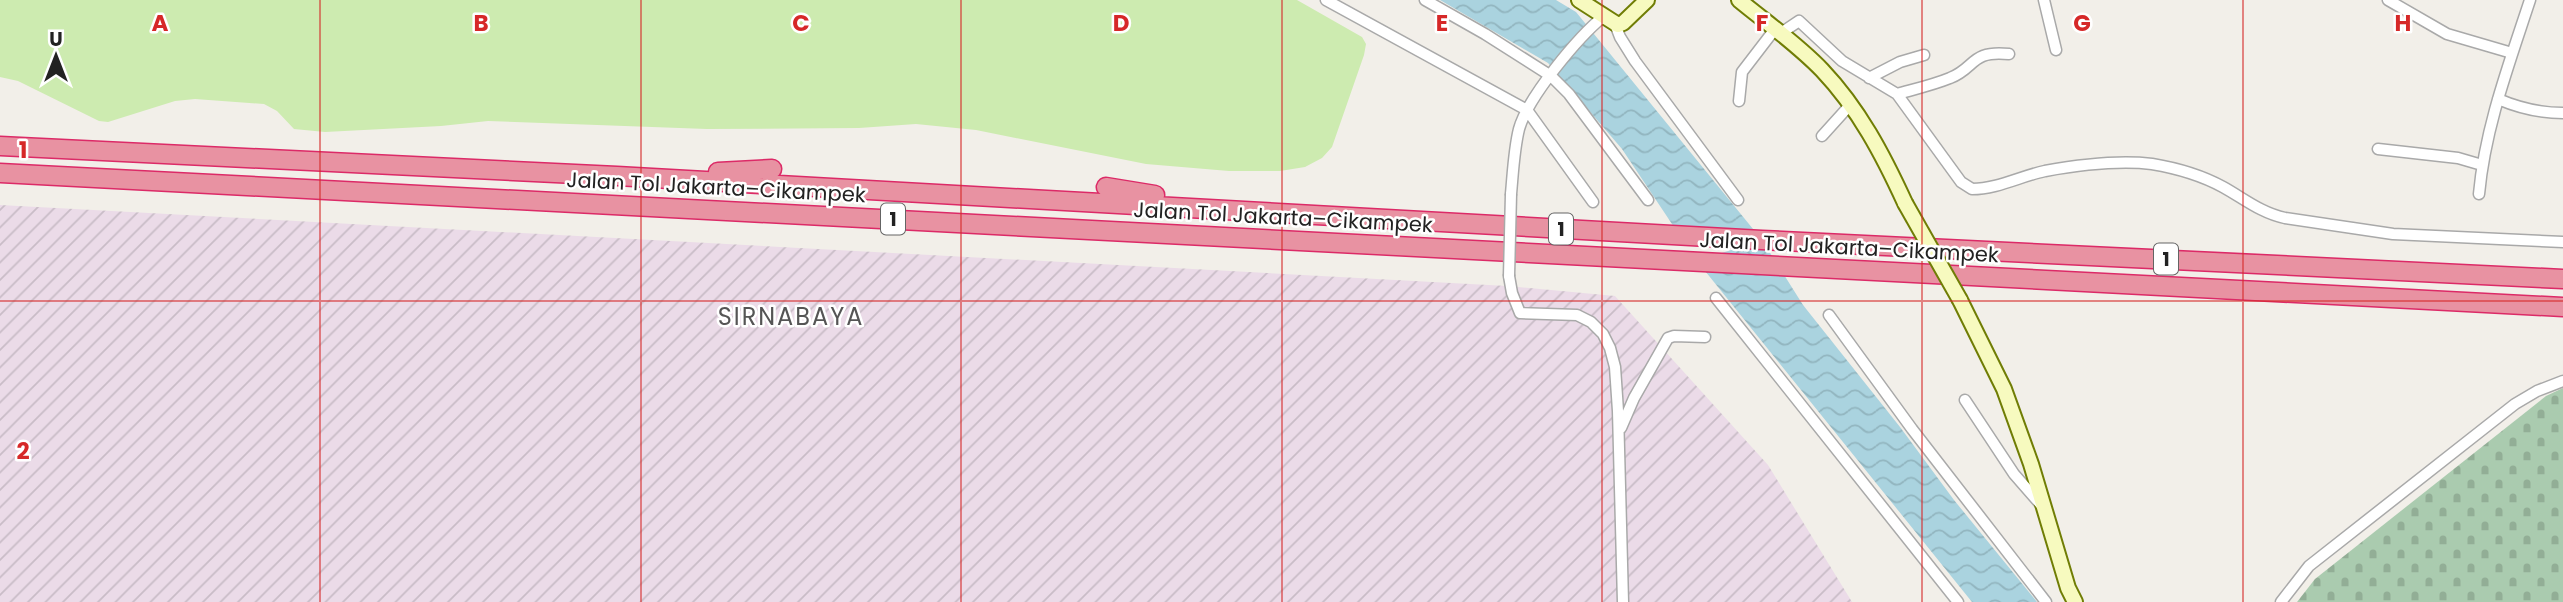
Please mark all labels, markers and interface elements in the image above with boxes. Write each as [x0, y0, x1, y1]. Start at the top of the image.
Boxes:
text: A [152, 7, 169, 39]
text: B [473, 7, 489, 39]
text: C [792, 7, 810, 39]
text: D [1113, 7, 1129, 39]
text: E [1436, 7, 1448, 39]
text: F [1756, 7, 1768, 39]
text: G [2073, 7, 2091, 39]
text: H [2395, 7, 2411, 39]
north arrow [21, 21, 91, 91]
text: U [49, 26, 63, 53]
text: 1 [19, 134, 27, 166]
street label: Jalan Tol Jakarta–Cikampek [566, 165, 867, 209]
street label: Jalan Tol Jakarta–Cikampek [1133, 195, 1434, 239]
road number: 1 [881, 204, 905, 234]
road number: 1 [1549, 214, 1573, 244]
street label: Jalan Tol Jakarta–Cikampek [1699, 225, 2000, 269]
road number: 1 [2154, 244, 2178, 274]
district label: SIRNABAYA [718, 300, 864, 333]
text: 2 [16, 435, 30, 467]

